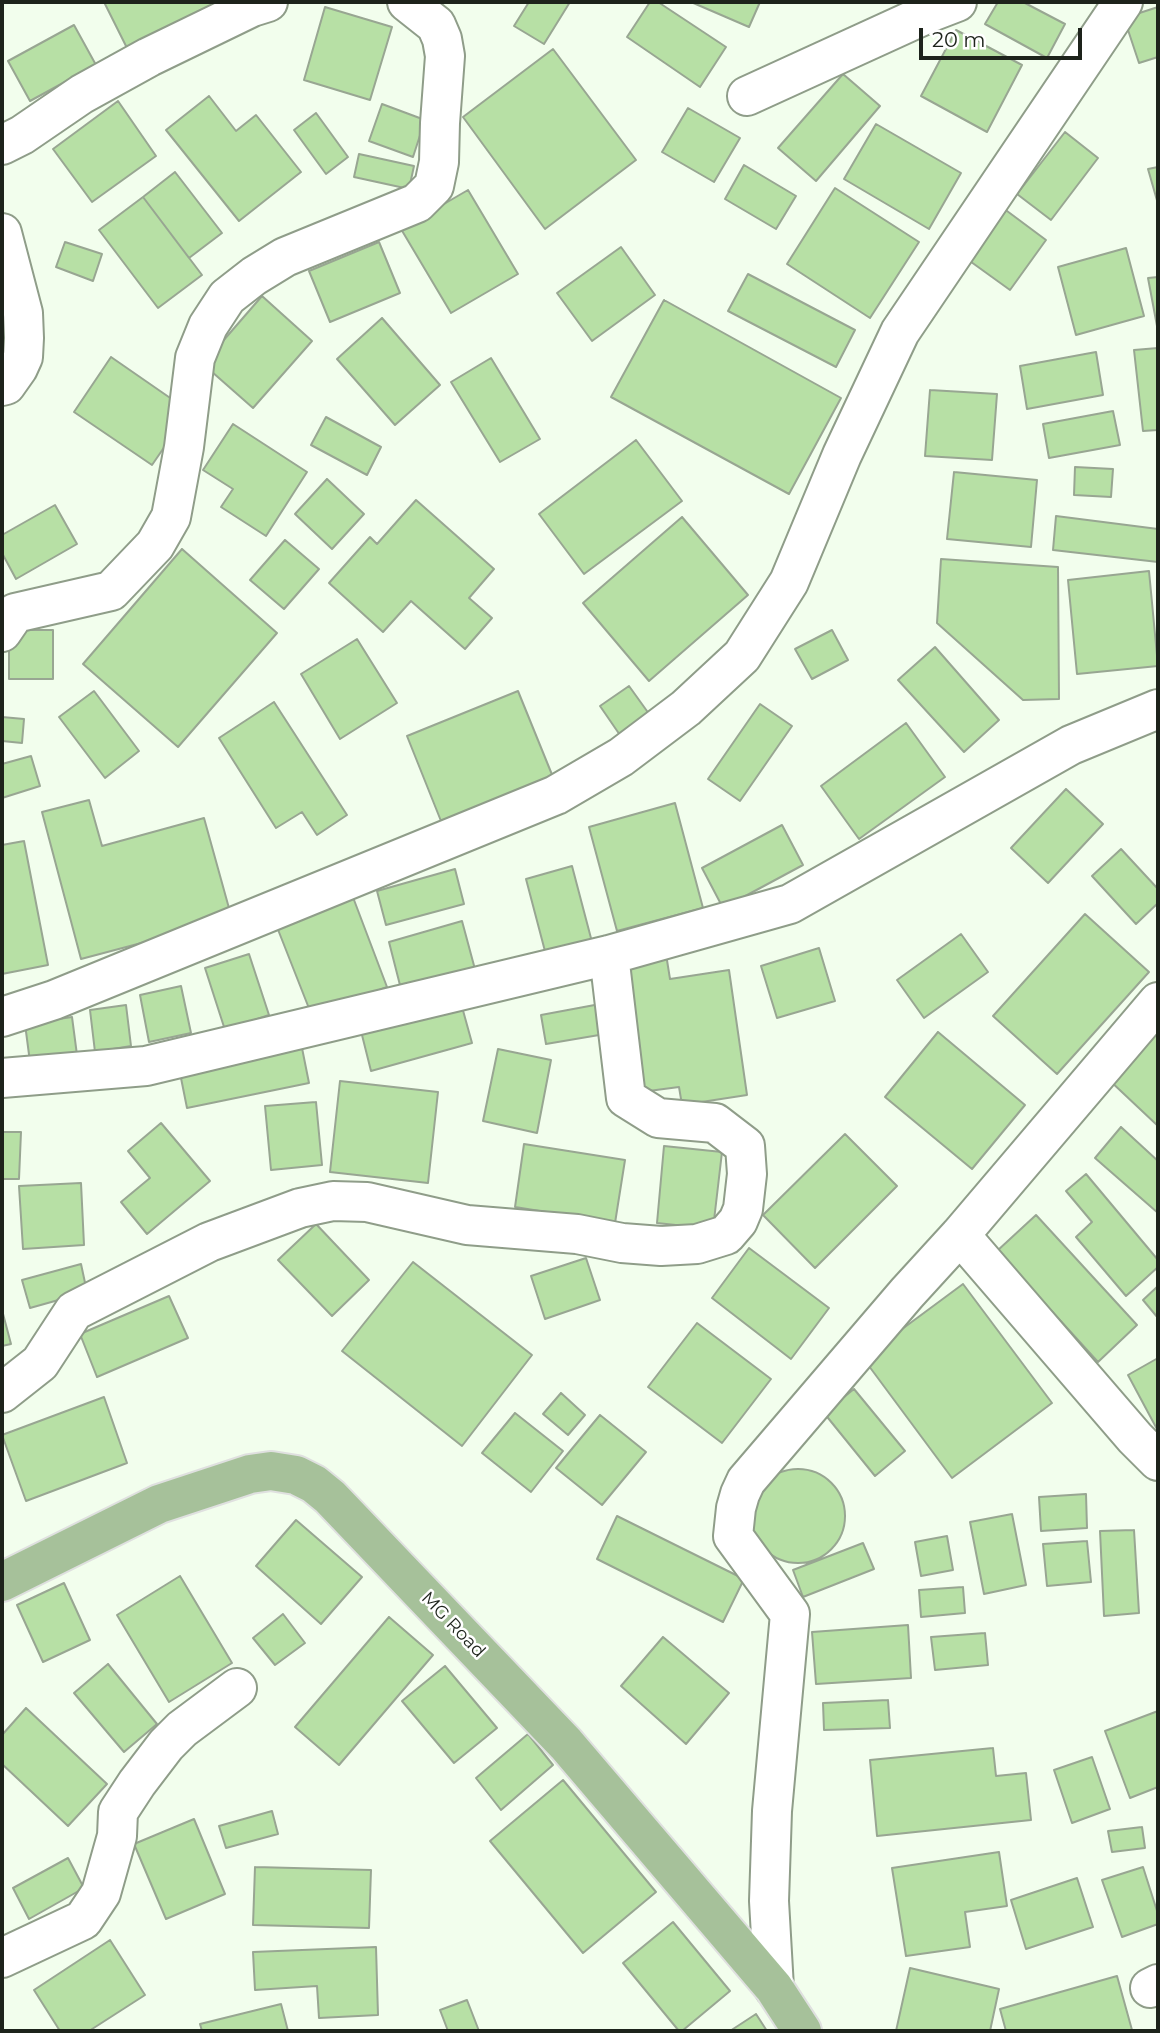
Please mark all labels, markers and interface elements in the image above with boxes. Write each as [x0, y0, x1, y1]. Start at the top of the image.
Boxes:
scale bar [922, 14, 1085, 58]
text: 20 m [932, 27, 986, 52]
street label: MG Road [416, 1588, 490, 1662]

